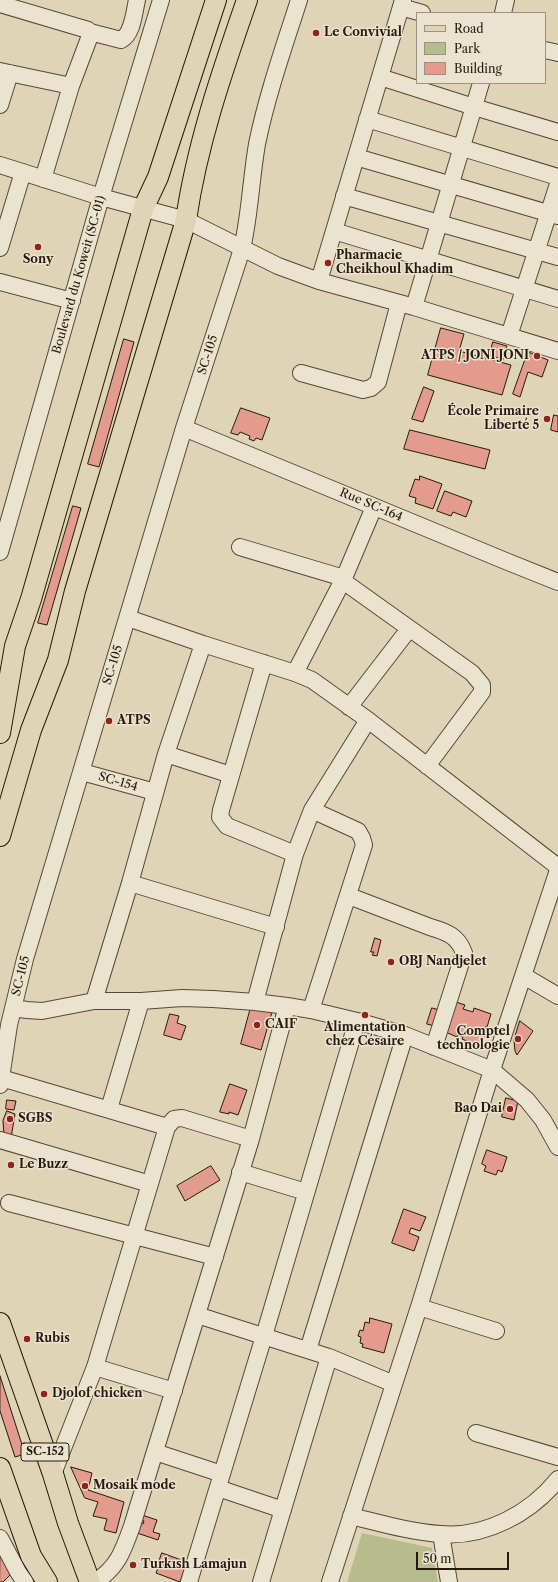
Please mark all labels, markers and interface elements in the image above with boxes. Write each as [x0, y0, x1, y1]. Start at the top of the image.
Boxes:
legend [416, 12, 546, 84]
text: Road [454, 21, 484, 36]
place label: Le Convivial [324, 26, 402, 40]
marker: Le Convivial [311, 28, 321, 38]
text: Park [454, 41, 480, 56]
text: Building [454, 61, 502, 76]
street label: Boulevard du Koweit (SC-01) [49, 194, 109, 356]
marker: Sony [33, 242, 43, 252]
place label: Pharmacie Cheikhoul Khadim [336, 249, 453, 277]
place label: Sony [23, 253, 53, 267]
marker: Pharmacie Cheikhoul Khadim [323, 258, 333, 268]
street label: SC-105 [195, 333, 221, 377]
place label: ATPS / JONI JONI [421, 349, 529, 363]
marker: ATPS / JONI JONI [532, 351, 542, 361]
place label: École Primaire Liberté 5 [447, 405, 539, 433]
marker: École Primaire Liberté 5 [542, 414, 552, 424]
street label: Rue SC-164 [337, 485, 405, 525]
street label: SC-105 [100, 643, 126, 687]
place label: ATPS [117, 714, 151, 728]
marker: ATPS [104, 716, 114, 726]
street label: SC-154 [97, 770, 139, 794]
street label: SC-105 [9, 954, 33, 998]
place label: OBJ Nandjelet [399, 955, 487, 969]
marker: OBJ Nandjelet [386, 957, 396, 967]
marker: Alimentation chez Césaire [360, 1010, 370, 1020]
place label: CAIF [265, 1018, 297, 1032]
marker: CAIF [252, 1020, 262, 1030]
place label: Alimentation chez Césaire [324, 1021, 406, 1049]
place label: Comptel technologie [437, 1025, 510, 1053]
marker: Comptel technologie [513, 1034, 523, 1044]
place label: Bao Dai [454, 1102, 502, 1116]
marker: Bao Dai [505, 1104, 515, 1114]
place label: SGBS [18, 1112, 52, 1126]
marker: SGBS [5, 1114, 15, 1124]
place label: Le Buzz [19, 1158, 68, 1172]
marker: Le Buzz [6, 1160, 16, 1170]
place label: Rubis [35, 1332, 70, 1346]
marker: Rubis [22, 1334, 32, 1344]
place label: Djolof chicken [52, 1387, 143, 1401]
marker: Djolof chicken [39, 1389, 49, 1399]
road number: SC-152 [21, 1443, 69, 1461]
place label: Mosaik mode [93, 1479, 176, 1493]
marker: Mosaik mode [80, 1481, 90, 1491]
scale bar [418, 1544, 511, 1570]
text: 50 m [423, 1551, 452, 1566]
place label: Turkısh Lamajun [141, 1558, 247, 1572]
marker: Turkısh Lamajun [128, 1560, 138, 1570]

